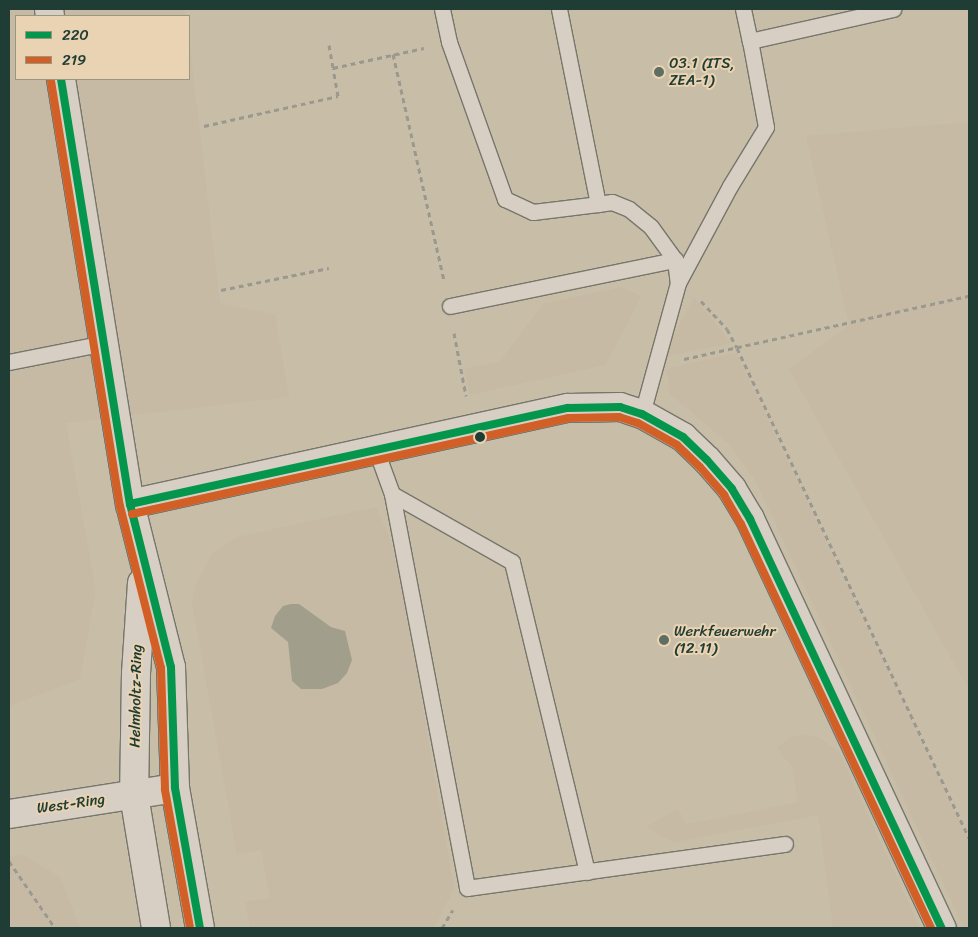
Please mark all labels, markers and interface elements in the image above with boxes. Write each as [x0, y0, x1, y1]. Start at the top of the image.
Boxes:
legend [15, 15, 190, 80]
text: 220 [62, 22, 89, 48]
text: 219 [62, 47, 86, 73]
place label: 03.1 (ITS, ZEA-1) [669, 54, 735, 89]
marker: 03.1 (ITS, ZEA-1) [653, 66, 665, 78]
unlabelled marker [475, 432, 485, 442]
place label: Werkfeuerwehr (12.11) [674, 622, 776, 657]
marker: Werkfeuerwehr (12.11) [658, 634, 670, 646]
street label: Helmholtz-Ring [126, 644, 146, 748]
street label: West-Ring [36, 790, 106, 818]

